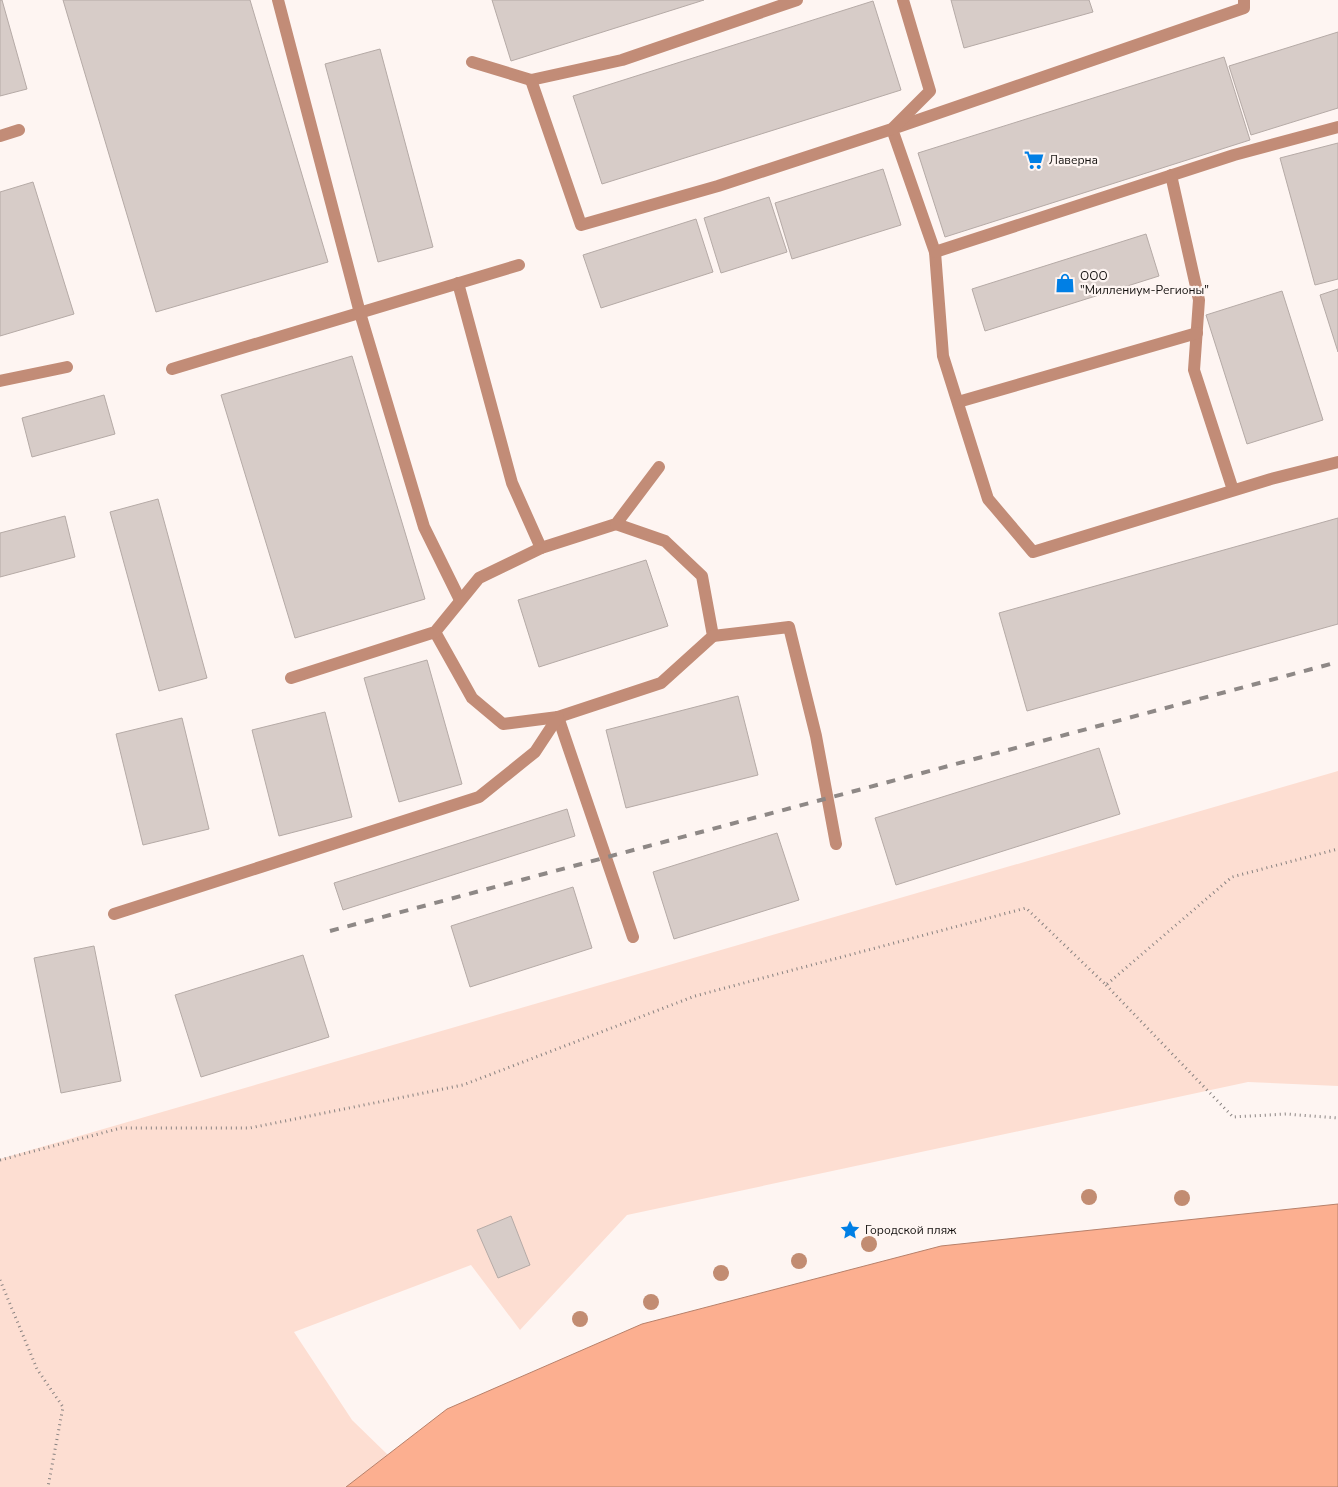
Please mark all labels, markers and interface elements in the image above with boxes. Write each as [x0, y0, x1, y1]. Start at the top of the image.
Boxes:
supermarket icon: Лаверна [1023, 149, 1045, 171]
place label: Лаверна [1049, 152, 1098, 168]
place label: ООО "Миллениум-Регионы" [1080, 268, 1209, 298]
shop icon: ООО "Миллениум-Регионы" [1054, 272, 1076, 294]
place icon: Городской пляж [839, 1219, 861, 1241]
place label: Городской пляж [865, 1222, 957, 1238]

